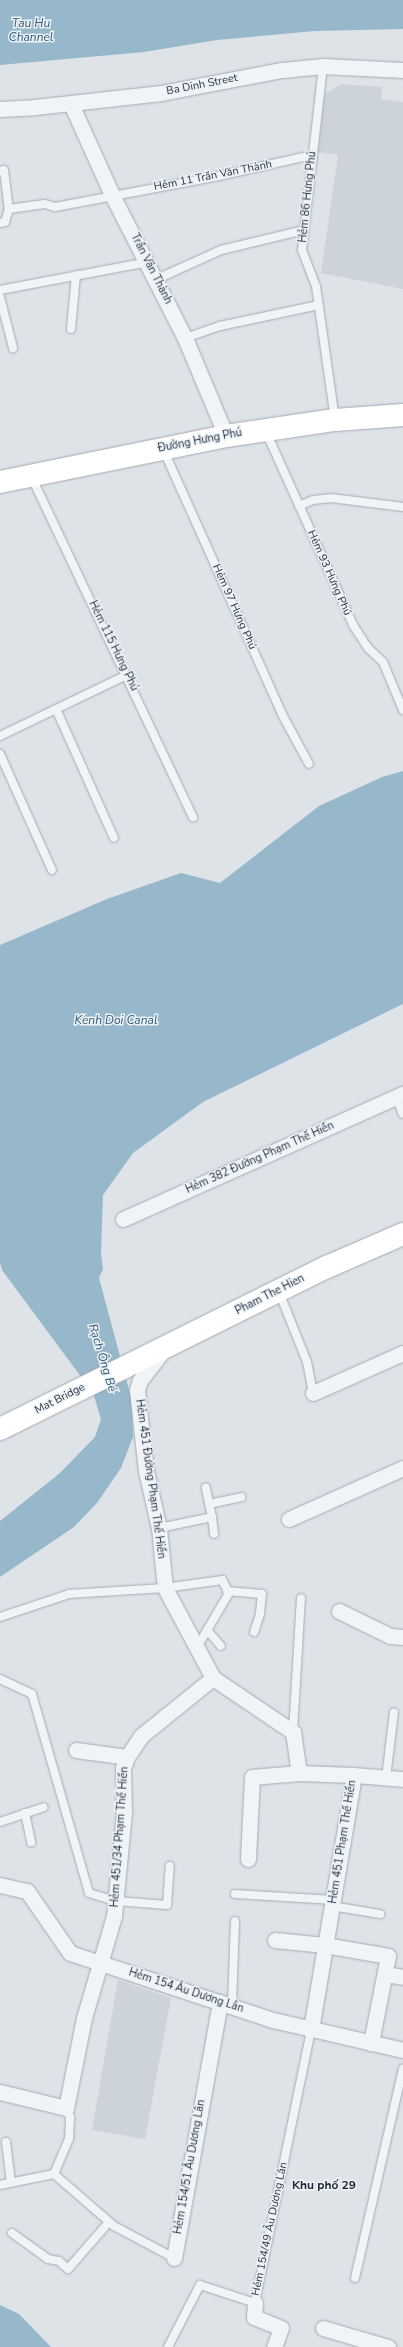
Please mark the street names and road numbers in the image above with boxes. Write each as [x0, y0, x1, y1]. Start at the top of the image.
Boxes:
street label: Ba Dinh Street [165, 72, 239, 98]
street label: Hẻm 86 Hưng Phú [297, 151, 319, 243]
street label: Hẻm 11 Trần Văn Thành [153, 158, 273, 194]
street label: Trần Văn Thành [128, 231, 174, 307]
street label: Đường Hưng Phú [157, 426, 243, 456]
street label: Hẻm 93 Hưng Phú [304, 528, 354, 618]
street label: Hẻm 97 Hưng Phú [209, 562, 259, 652]
street label: Hẻm 115 Hưng Phú [85, 599, 141, 693]
street label: Hẻm 382 Đường Phạm Thế Hiển [184, 1119, 336, 1197]
street label: Pham The Hien [233, 1272, 307, 1318]
street label: Mat Bridge [33, 1381, 87, 1417]
street label: Hẻm 451 Đường Phạm Thế Hiển [132, 1398, 168, 1560]
street label: Hẻm 451/34 Phạm Thế Hiển [108, 1766, 132, 1908]
street label: Hẻm 451 Phạm Thế Hiển [327, 1779, 359, 1905]
street label: Hẻm 154 Âu Dương Lân [127, 1966, 245, 2016]
street label: Hẻm 154/51 Âu Dương Lân [172, 2099, 208, 2235]
street label: Hẻm 154/49 Âu Dương Lân [249, 2161, 291, 2297]

